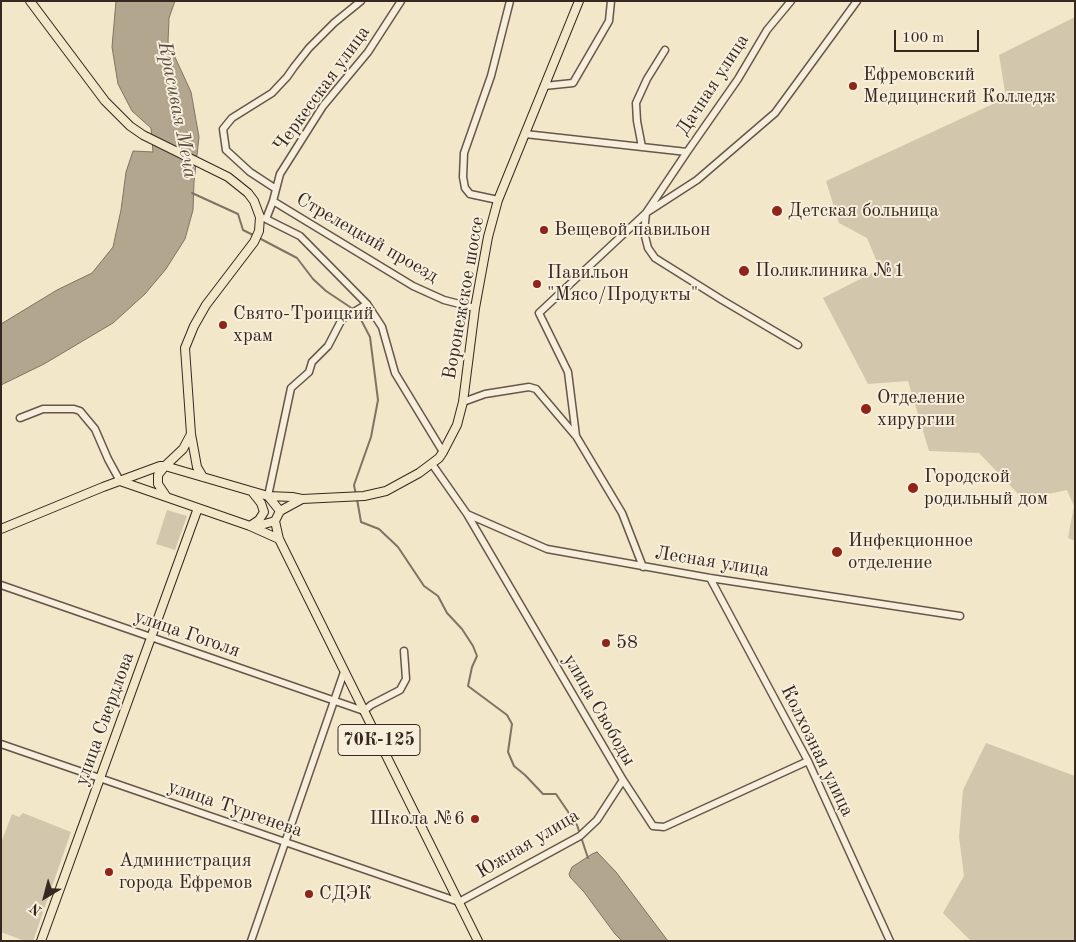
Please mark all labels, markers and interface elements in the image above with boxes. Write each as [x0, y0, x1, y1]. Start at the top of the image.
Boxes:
scale bar [896, 20, 981, 52]
street label: Черкесская улица [269, 22, 375, 156]
street label: Дачная улица [672, 30, 754, 140]
text: 100 m [902, 31, 944, 46]
water label: Красивая Меча [152, 39, 202, 181]
place label: Ефремовский Медицинский Колледж [863, 64, 1056, 108]
marker: Ефремовский Медицинский Колледж [847, 80, 859, 92]
street label: Стрелецкий проезд [292, 188, 442, 288]
place label: Детская больница [788, 200, 939, 222]
marker: Детская больница [770, 204, 784, 218]
street label: Воронежское шоссе [438, 215, 490, 381]
place label: Вещевой павильон [554, 219, 711, 241]
marker: Вещевой павильон [538, 224, 550, 236]
place label: Поликлиника №1 [755, 260, 905, 282]
place label: Павильон "Мясо/Продукты" [547, 262, 698, 306]
marker: Поликлиника №1 [737, 264, 751, 278]
marker: Павильон "Мясо/Продукты" [531, 278, 543, 290]
place label: Свято-Троицкий храм [233, 303, 374, 347]
marker: Свято-Троицкий храм [217, 319, 229, 331]
place label: Отделение хирургии [877, 387, 965, 431]
marker: Отделение хирургии [859, 402, 873, 416]
place label: Городской родильный дом [924, 466, 1048, 510]
marker: Городской родильный дом [906, 481, 920, 495]
place label: Инфекционное отделение [848, 530, 973, 574]
street label: Лесная улица [653, 542, 771, 582]
marker: Инфекционное отделение [830, 545, 844, 559]
street label: улица Гоголя [131, 605, 243, 663]
place label: 58 [616, 632, 638, 654]
marker: 58 [600, 637, 612, 649]
street label: улица Свердлова [70, 649, 140, 789]
street label: улица Свободы [558, 650, 640, 770]
street label: Колхозная улица [775, 682, 859, 820]
road number: 70К-125 [338, 724, 420, 756]
street label: улица Тургенева [165, 775, 305, 843]
street label: Южная улица [472, 804, 584, 884]
place label: Школа №6 [370, 808, 465, 830]
marker: Школа №6 [469, 813, 481, 825]
place label: Администрация города Ефремов [119, 850, 252, 894]
marker: Администрация города Ефремов [103, 866, 115, 878]
north arrow [20, 872, 70, 922]
place label: СДЭК [319, 883, 372, 905]
marker: СДЭК [303, 888, 315, 900]
text: N [27, 900, 44, 918]

